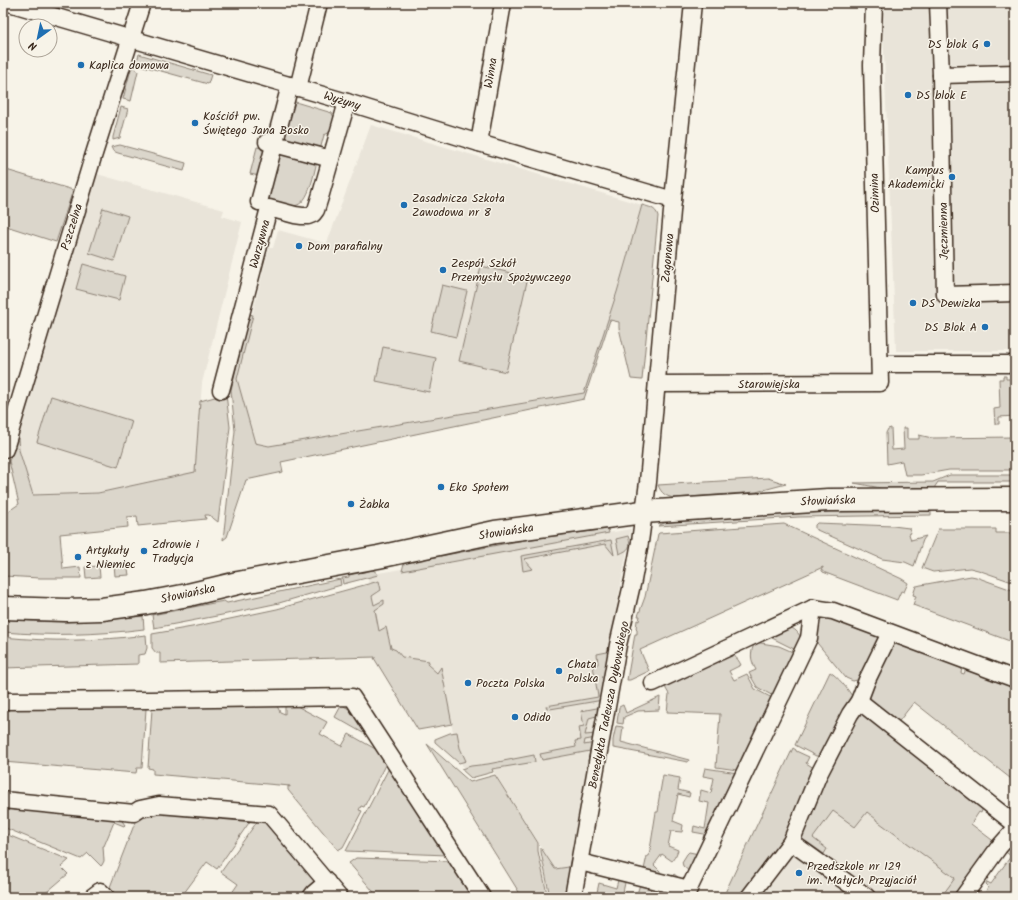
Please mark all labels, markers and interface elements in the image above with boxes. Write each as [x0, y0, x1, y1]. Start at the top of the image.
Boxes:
north arrow [18, 18, 58, 58]
place label: DS blok G [928, 35, 979, 54]
text: N [25, 36, 41, 55]
marker: DS blok G [982, 39, 992, 49]
place label: Kaplica domowa [89, 56, 170, 75]
street label: Winna [479, 56, 503, 90]
marker: Kaplica domowa [76, 60, 86, 70]
street label: Wyżyny [321, 86, 363, 116]
place label: DS blok E [916, 86, 968, 105]
marker: DS blok E [903, 90, 913, 100]
place label: Kościół pw. Świętego Jana Bosko [203, 107, 309, 140]
marker: Kościół pw. Świętego Jana Bosko [190, 118, 200, 128]
place label: Kampus Akademicki [888, 161, 945, 194]
street label: Ozimina [865, 172, 885, 213]
marker: Kampus Akademicki [947, 172, 957, 182]
place label: Zasadnicza Szkoła Zawodowa nr 8 [412, 189, 505, 222]
marker: Zasadnicza Szkoła Zawodowa nr 8 [399, 200, 409, 210]
street label: Pszczelna [56, 201, 88, 253]
street label: Jęczmienna [934, 202, 954, 260]
street label: Warzywna [244, 217, 276, 271]
street label: Zagonowa [656, 232, 680, 284]
place label: Dom parafialny [307, 237, 383, 256]
marker: Dom parafialny [294, 241, 304, 251]
place label: Zespół Szkół Przemysłu Spożywczego [451, 254, 571, 287]
marker: Zespół Szkół Przemysłu Spożywczego [438, 265, 448, 275]
place label: DS Dewizka [921, 294, 981, 313]
marker: DS Dewizka [908, 298, 918, 308]
place label: DS Blok A [924, 318, 977, 337]
marker: DS Blok A [980, 322, 990, 332]
street label: Starowiejska [738, 375, 800, 394]
place label: Eko Społem [449, 478, 509, 497]
marker: Eko Społem [436, 482, 446, 492]
street label: Słowiańska [800, 491, 856, 511]
place label: Żabka [359, 495, 390, 514]
marker: Żabka [346, 499, 356, 509]
street label: Słowiańska [477, 518, 535, 546]
place label: Zdrowie i Tradycja [152, 535, 200, 568]
place label: Artykuły z Niemiec [86, 541, 136, 574]
marker: Zdrowie i Tradycja [139, 546, 149, 556]
marker: Artykuły z Niemiec [73, 552, 83, 562]
street label: Słowiańska [159, 579, 217, 609]
street label: Benedykta Tadeusza Dybowskiego [583, 619, 635, 791]
place label: Chata Polska [567, 655, 599, 688]
marker: Chata Polska [554, 666, 564, 676]
place label: Poczta Polska [476, 674, 545, 693]
marker: Poczta Polska [463, 678, 473, 688]
place label: Odido [523, 708, 551, 727]
marker: Odido [510, 712, 520, 722]
place label: Przedszkole nr 129 im. Małych Przyjaciół [807, 857, 917, 890]
marker: Przedszkole nr 129 im. Małych Przyjaciół [794, 868, 804, 878]

